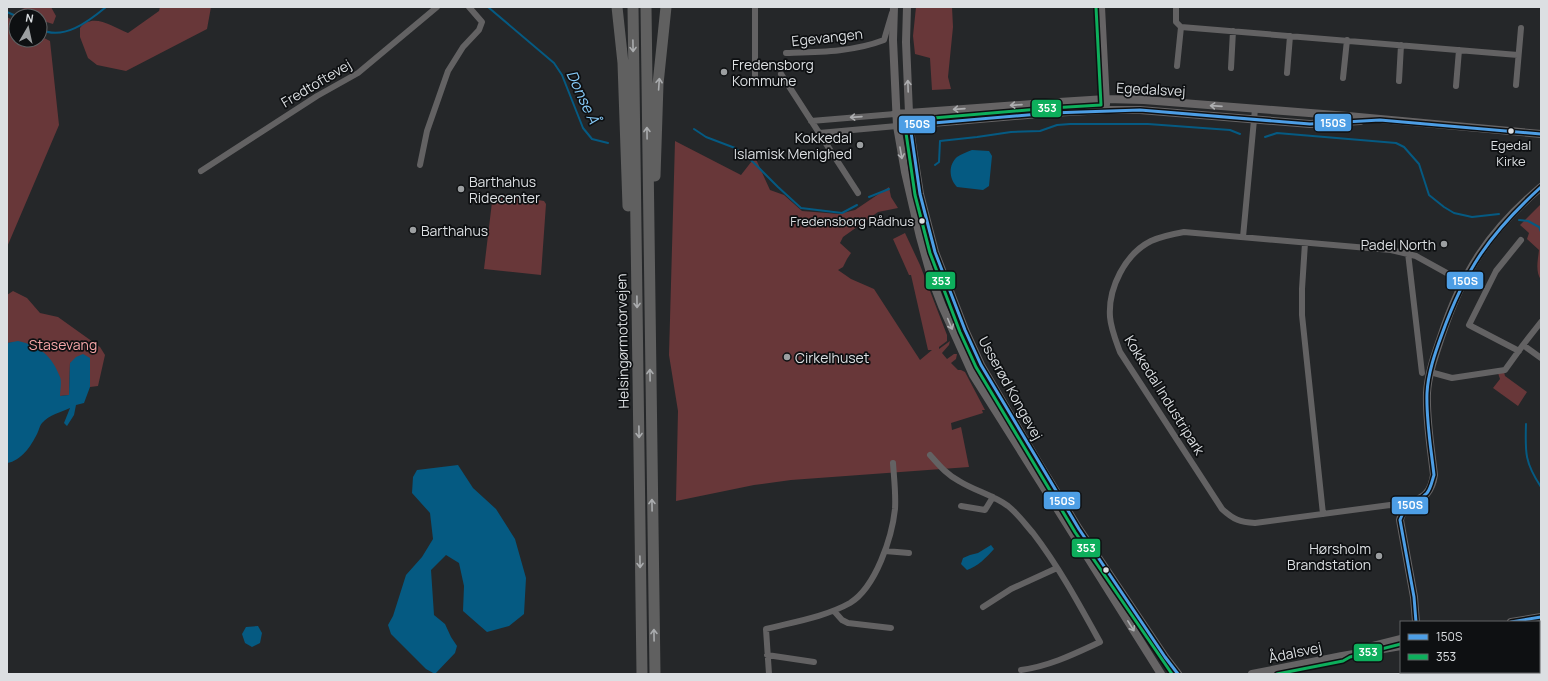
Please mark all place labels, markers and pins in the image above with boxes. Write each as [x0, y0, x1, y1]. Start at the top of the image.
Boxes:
place label: Fredensborg Kommune [732, 55, 814, 90]
marker: Fredensborg Kommune [719, 67, 729, 77]
marker: Egedal Kirke [1506, 126, 1516, 136]
place label: Kokkedal Islamisk Menighed [734, 128, 852, 163]
place label: Egedal Kirke [1491, 136, 1531, 170]
marker: Kokkedal Islamisk Menighed [855, 140, 865, 150]
place label: Barthahus Ridecenter [469, 172, 540, 207]
marker: Barthahus Ridecenter [456, 184, 466, 194]
place label: Fredensborg Rådhus [790, 212, 914, 230]
marker: Fredensborg Rådhus [917, 216, 927, 226]
place label: Barthahus [421, 221, 488, 240]
marker: Barthahus [408, 225, 418, 235]
place label: Padel North [1361, 235, 1436, 254]
marker: Padel North [1439, 239, 1449, 249]
place label: Cirkelhuset [795, 348, 870, 367]
marker: Cirkelhuset [782, 352, 792, 362]
place label: Hørsholm Brandstation [1287, 539, 1371, 574]
marker: Hørsholm Brandstation [1374, 551, 1384, 561]
unlabelled marker [1101, 565, 1111, 575]

